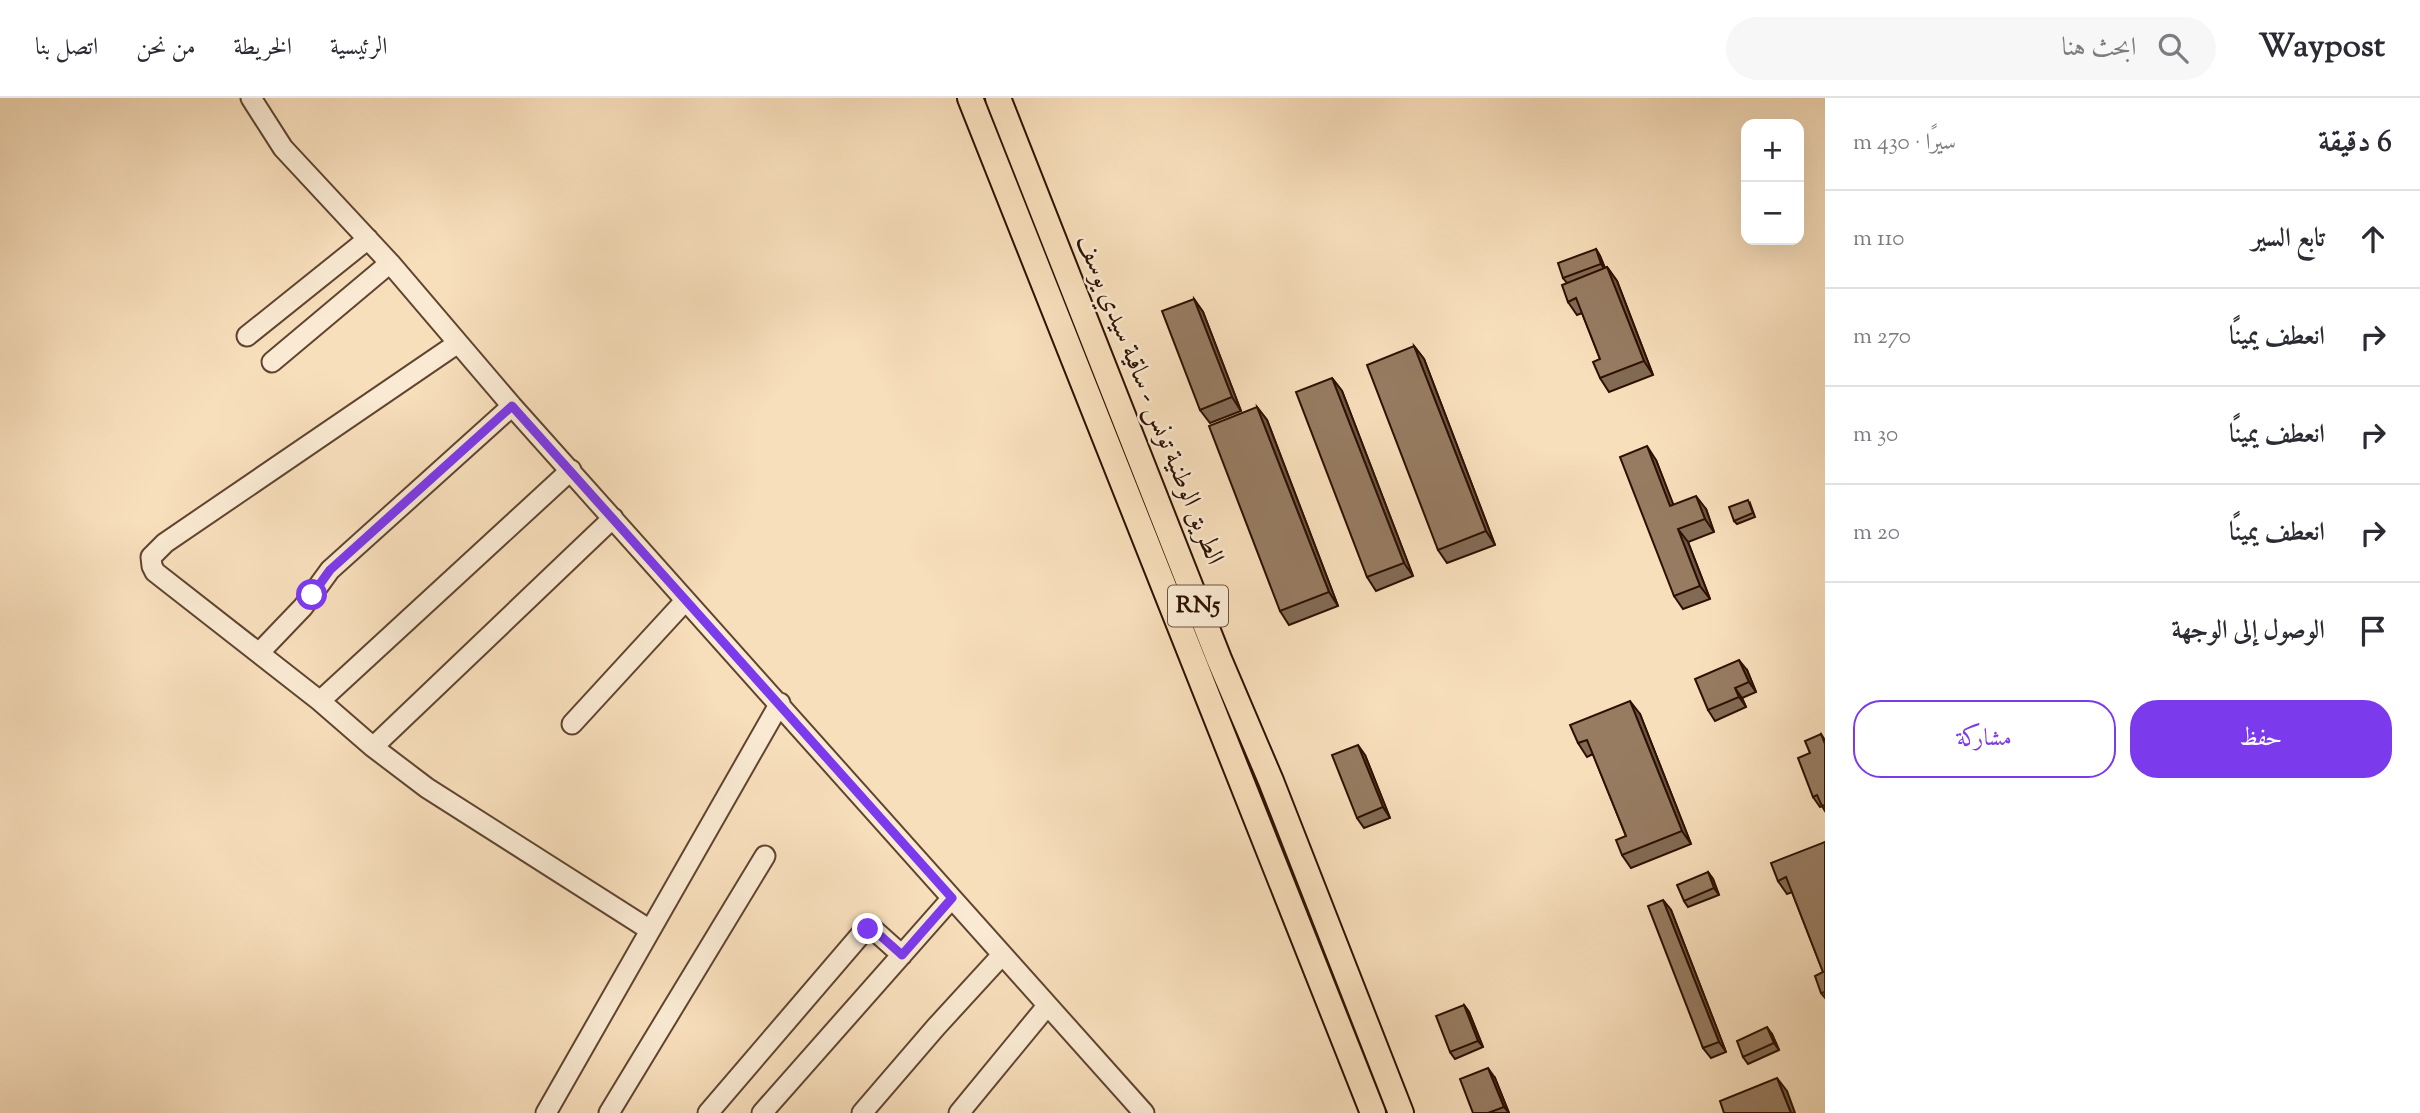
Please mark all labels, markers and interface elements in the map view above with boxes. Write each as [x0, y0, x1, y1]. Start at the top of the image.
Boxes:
search box [1726, 17, 2216, 80]
text: Waypost [2258, 24, 2385, 72]
icon: search [2154, 29, 2192, 67]
text: ابحث هنا [2062, 30, 2136, 67]
text: اتصل بنا [35, 31, 98, 65]
text: من نحن [136, 31, 196, 65]
text: الخريطة [234, 31, 292, 65]
text: الرئيسية [330, 31, 388, 65]
map controls [1741, 119, 1804, 245]
button: + [1741, 119, 1804, 182]
text: 6 دقيقة [2318, 122, 2392, 165]
text: سيرًا · 430 m [1853, 127, 1956, 160]
button: − [1741, 182, 1804, 245]
icon: ahead [2354, 220, 2392, 258]
text: تابع السير [2252, 221, 2325, 258]
text: 110 m [1853, 223, 1905, 256]
street label: الطريق الوطنية تونس - ساقية سيدي يوسف [1066, 229, 1232, 571]
icon: right [2354, 318, 2392, 356]
text: انعطف يمينًا [2229, 319, 2325, 356]
text: 270 m [1853, 321, 1911, 354]
icon: right [2354, 416, 2392, 454]
text: انعطف يمينًا [2229, 417, 2325, 454]
text: 30 m [1853, 419, 1898, 452]
icon: right [2354, 514, 2392, 552]
text: انعطف يمينًا [2229, 515, 2325, 552]
text: 20 m [1853, 517, 1900, 550]
route start [296, 579, 327, 610]
road number: RN5 [1168, 586, 1228, 626]
icon: arrive [2354, 612, 2392, 650]
text: الوصول إلى الوجهة [2171, 613, 2325, 650]
button: مشاركة [1853, 700, 2116, 778]
button: حفظ [2130, 700, 2392, 778]
route end [852, 913, 883, 944]

